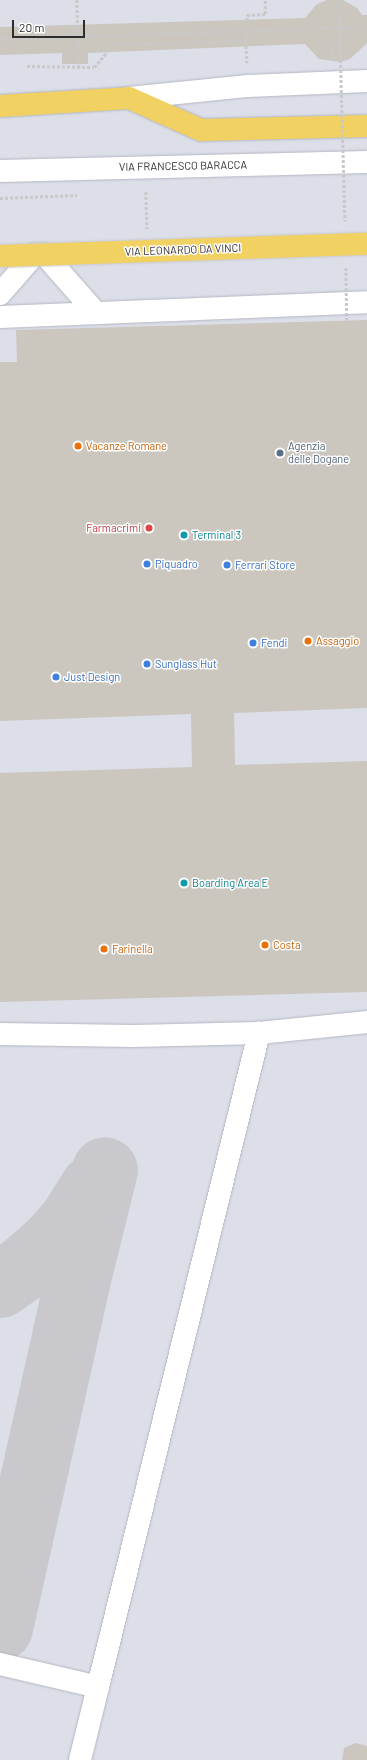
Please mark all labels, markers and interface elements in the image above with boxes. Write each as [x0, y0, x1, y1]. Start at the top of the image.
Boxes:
scale bar [14, 12, 87, 38]
text: 20 m [19, 20, 45, 34]
street label: VIA FRANCESCO BARACCA [119, 158, 247, 174]
street label: VIA LEONARDO DA VINCI [125, 241, 241, 259]
place label: Vacanze Romane [86, 439, 167, 453]
place label: Agenzia delle Dogane [288, 440, 349, 466]
marker: Vacanze Romane [73, 441, 83, 451]
marker: Agenzia delle Dogane [275, 448, 285, 458]
place label: Farmacrimi [86, 521, 141, 535]
marker: Farmacrimi [144, 523, 154, 533]
place label: Terminal 3 [192, 528, 241, 542]
marker: Terminal 3 [179, 530, 189, 540]
place label: Piquadro [155, 557, 198, 571]
place label: Ferrari Store [235, 558, 295, 572]
marker: Piquadro [142, 559, 152, 569]
marker: Ferrari Store [222, 560, 232, 570]
place label: Assaggio [316, 634, 359, 648]
place label: Fendi [261, 636, 287, 650]
marker: Assaggio [303, 636, 313, 646]
marker: Fendi [248, 638, 258, 648]
place label: Sunglass Hut [155, 657, 217, 671]
marker: Sunglass Hut [142, 659, 152, 669]
place label: Just Design [64, 670, 120, 684]
marker: Just Design [51, 672, 61, 682]
place label: Boarding Area E [192, 876, 268, 890]
marker: Boarding Area E [179, 878, 189, 888]
place label: Costa [273, 938, 301, 952]
marker: Costa [260, 940, 270, 950]
place label: Farinella [112, 942, 153, 956]
marker: Farinella [99, 944, 109, 954]

